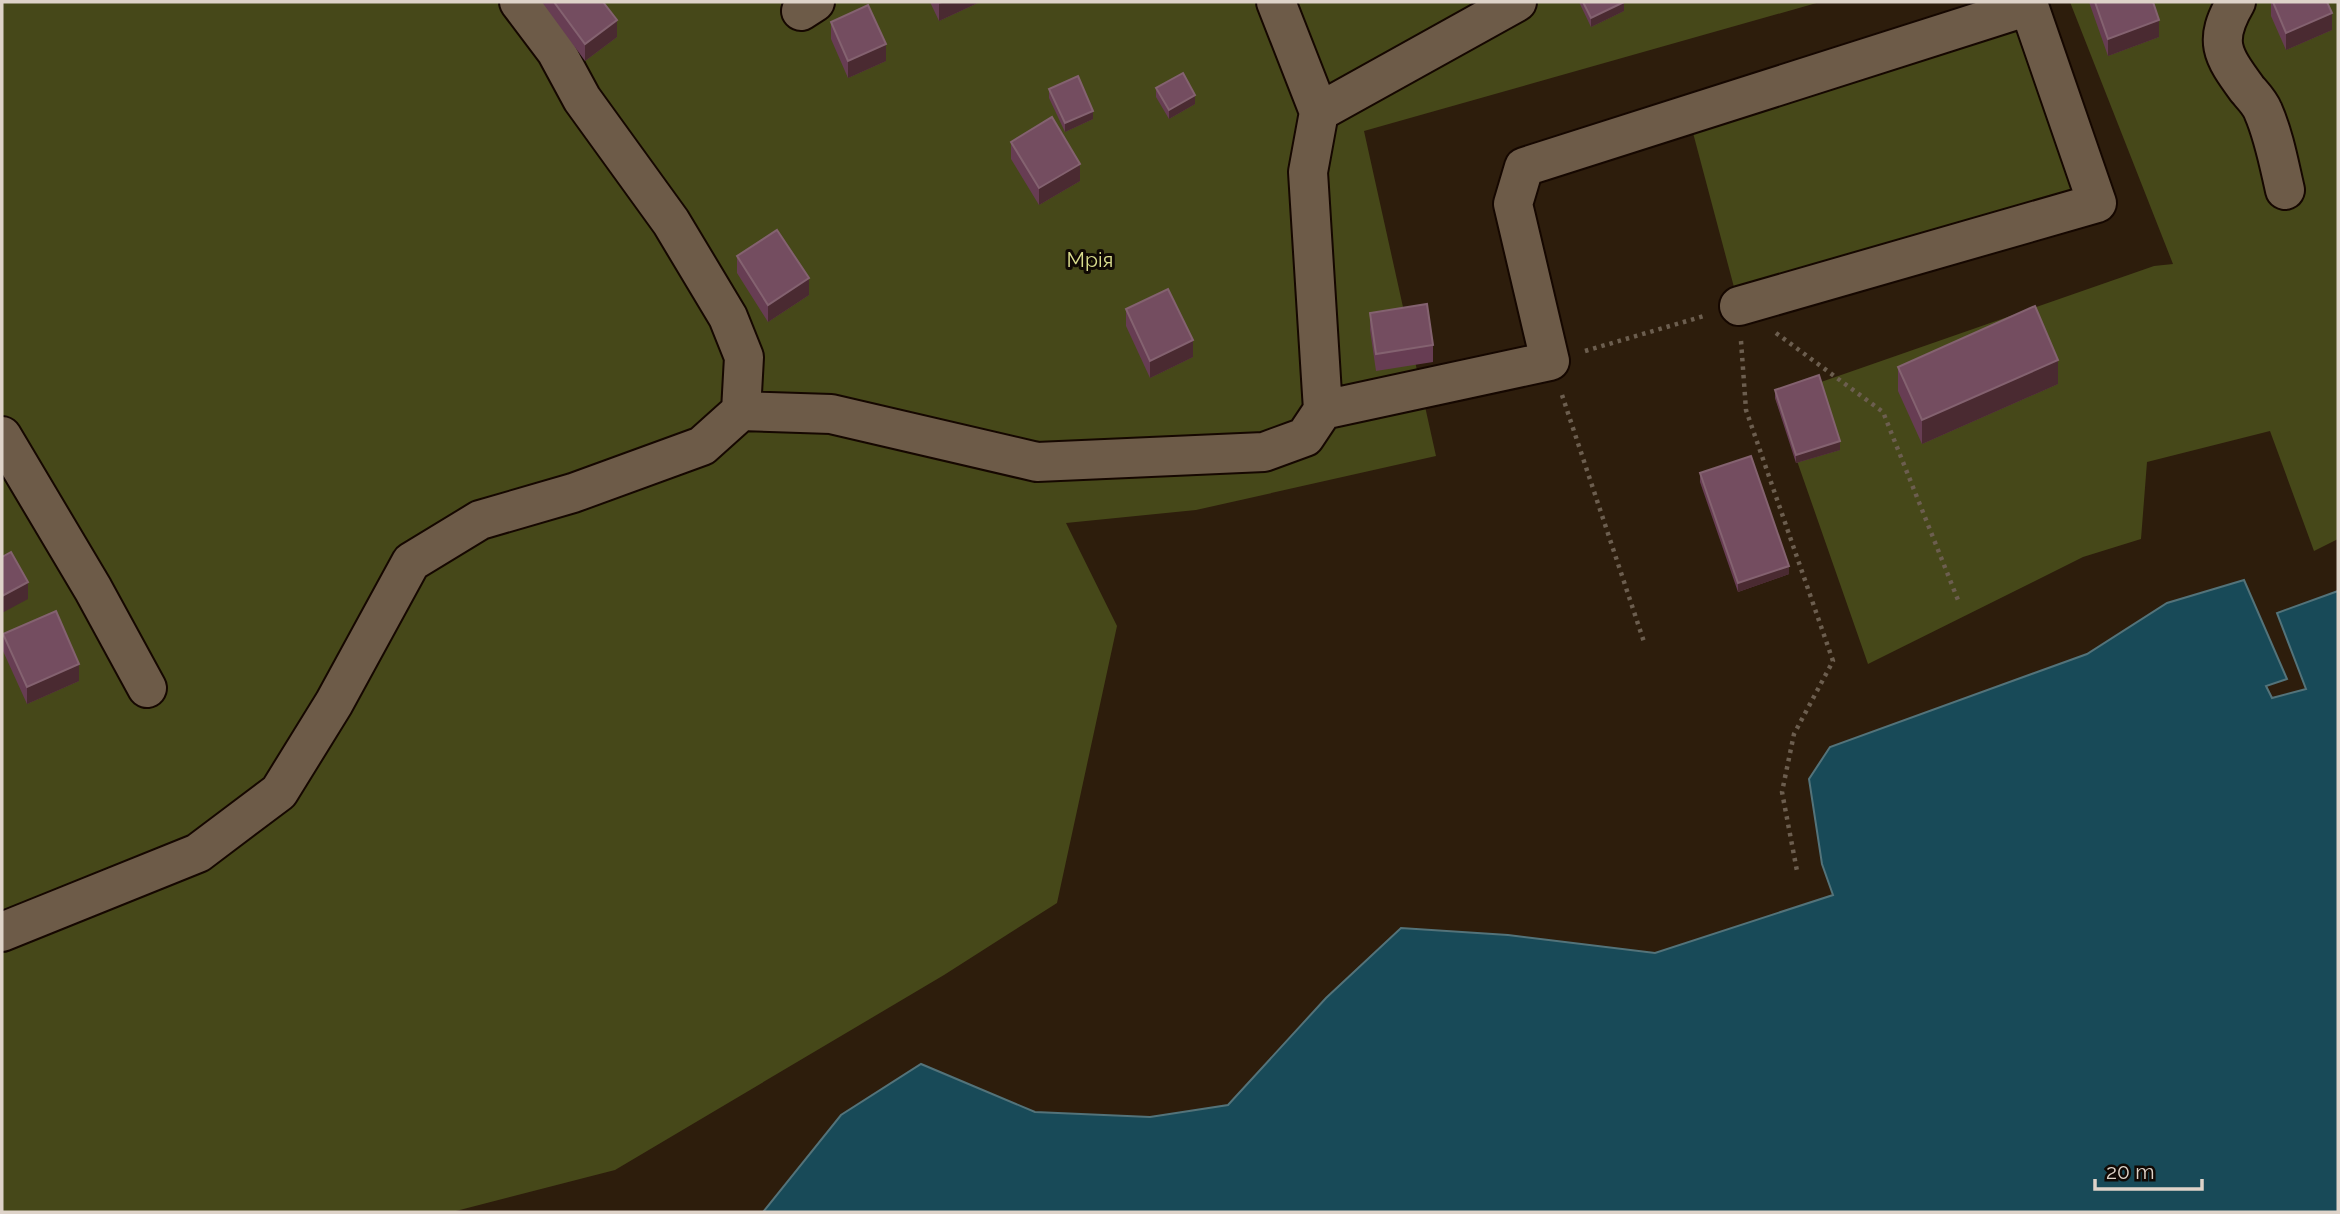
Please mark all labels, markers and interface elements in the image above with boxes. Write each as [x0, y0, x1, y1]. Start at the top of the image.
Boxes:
park label: Мрія [1067, 247, 1113, 272]
scale bar [2095, 1148, 2202, 1192]
text: 20 m [2106, 1159, 2154, 1184]

